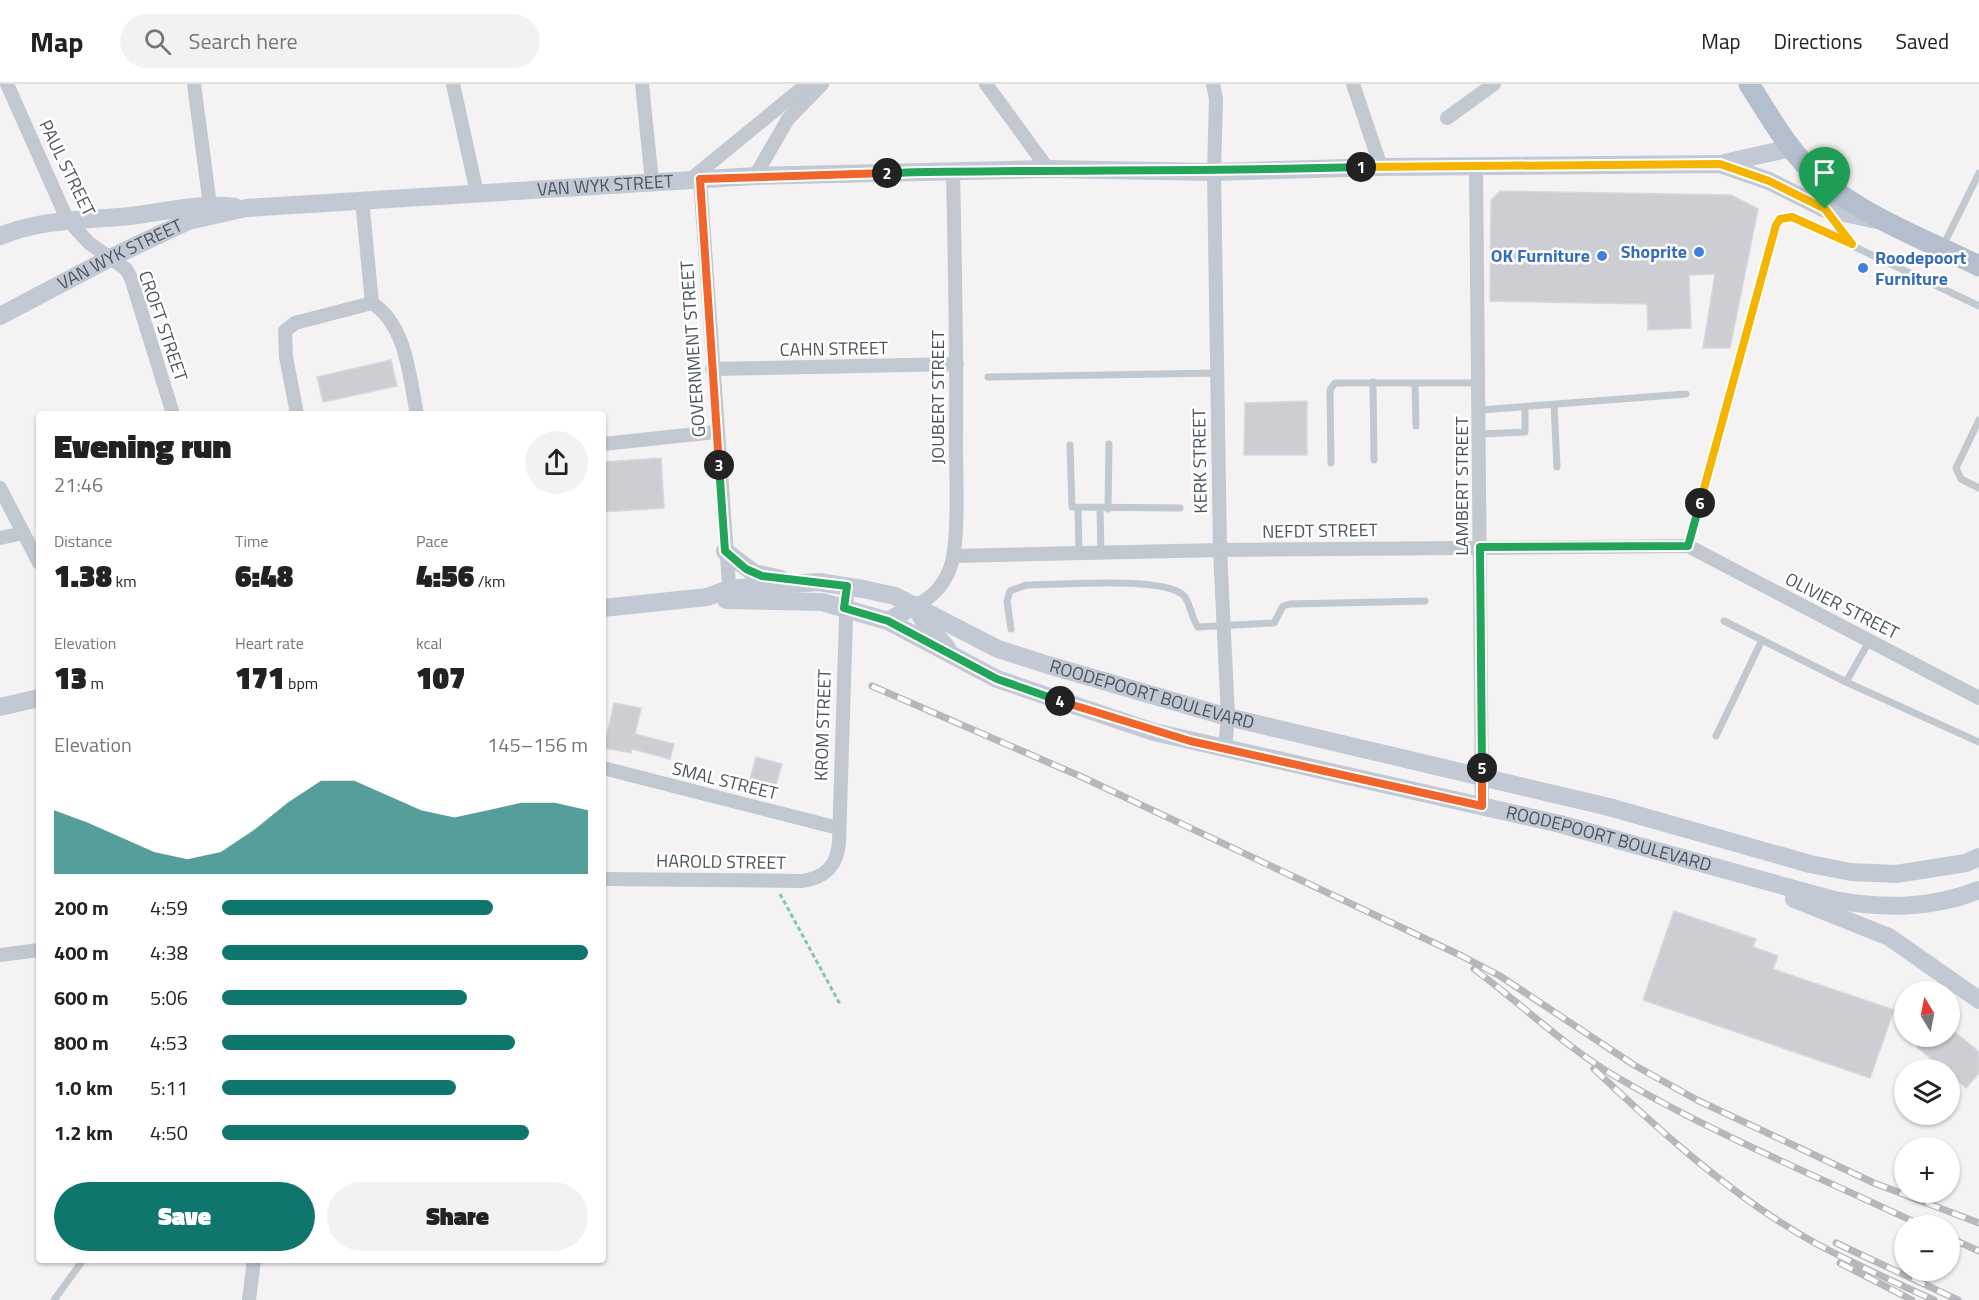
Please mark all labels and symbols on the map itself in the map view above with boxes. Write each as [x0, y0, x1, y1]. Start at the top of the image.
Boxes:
street label: PAUL STREET [32, 115, 103, 221]
pin [1799, 147, 1850, 209]
pin: 1 [1346, 152, 1376, 182]
pin: 2 [872, 158, 902, 188]
street label: VAN WYK STREET [536, 167, 675, 203]
street label: VAN WYK STREET [53, 211, 187, 296]
place label: Shoprite [1621, 238, 1687, 265]
place label: OK Furniture [1491, 242, 1590, 269]
place label: Roodepoort Furniture [1875, 244, 1967, 292]
marker: Shoprite [1692, 245, 1706, 259]
marker: OK Furniture [1595, 249, 1609, 263]
street label: GOVERNMENT STREET [673, 259, 712, 438]
marker: Roodepoort Furniture [1856, 261, 1870, 275]
street label: CROFT STREET [132, 267, 195, 385]
street label: JOUBERT STREET [924, 330, 951, 464]
street label: CAHN STREET [780, 334, 889, 363]
street label: KERK STREET [1185, 408, 1214, 514]
street label: LAMBERT STREET [1448, 416, 1475, 556]
pin: 3 [704, 450, 734, 480]
pin: 6 [1685, 488, 1715, 518]
street label: NEFDT STREET [1262, 516, 1379, 545]
street label: OLIVIER STREET [1781, 565, 1904, 646]
street label: ROODEPOORT BOULEVARD [1046, 652, 1257, 736]
street label: KROM STREET [807, 668, 838, 781]
pin: 4 [1045, 686, 1075, 716]
pin: 5 [1467, 753, 1497, 783]
street label: SMAL STREET [670, 754, 781, 807]
street label: ROODEPOORT BOULEVARD [1503, 798, 1715, 878]
street label: HAROLD STREET [656, 847, 787, 876]
north arrow [1894, 981, 1960, 1047]

